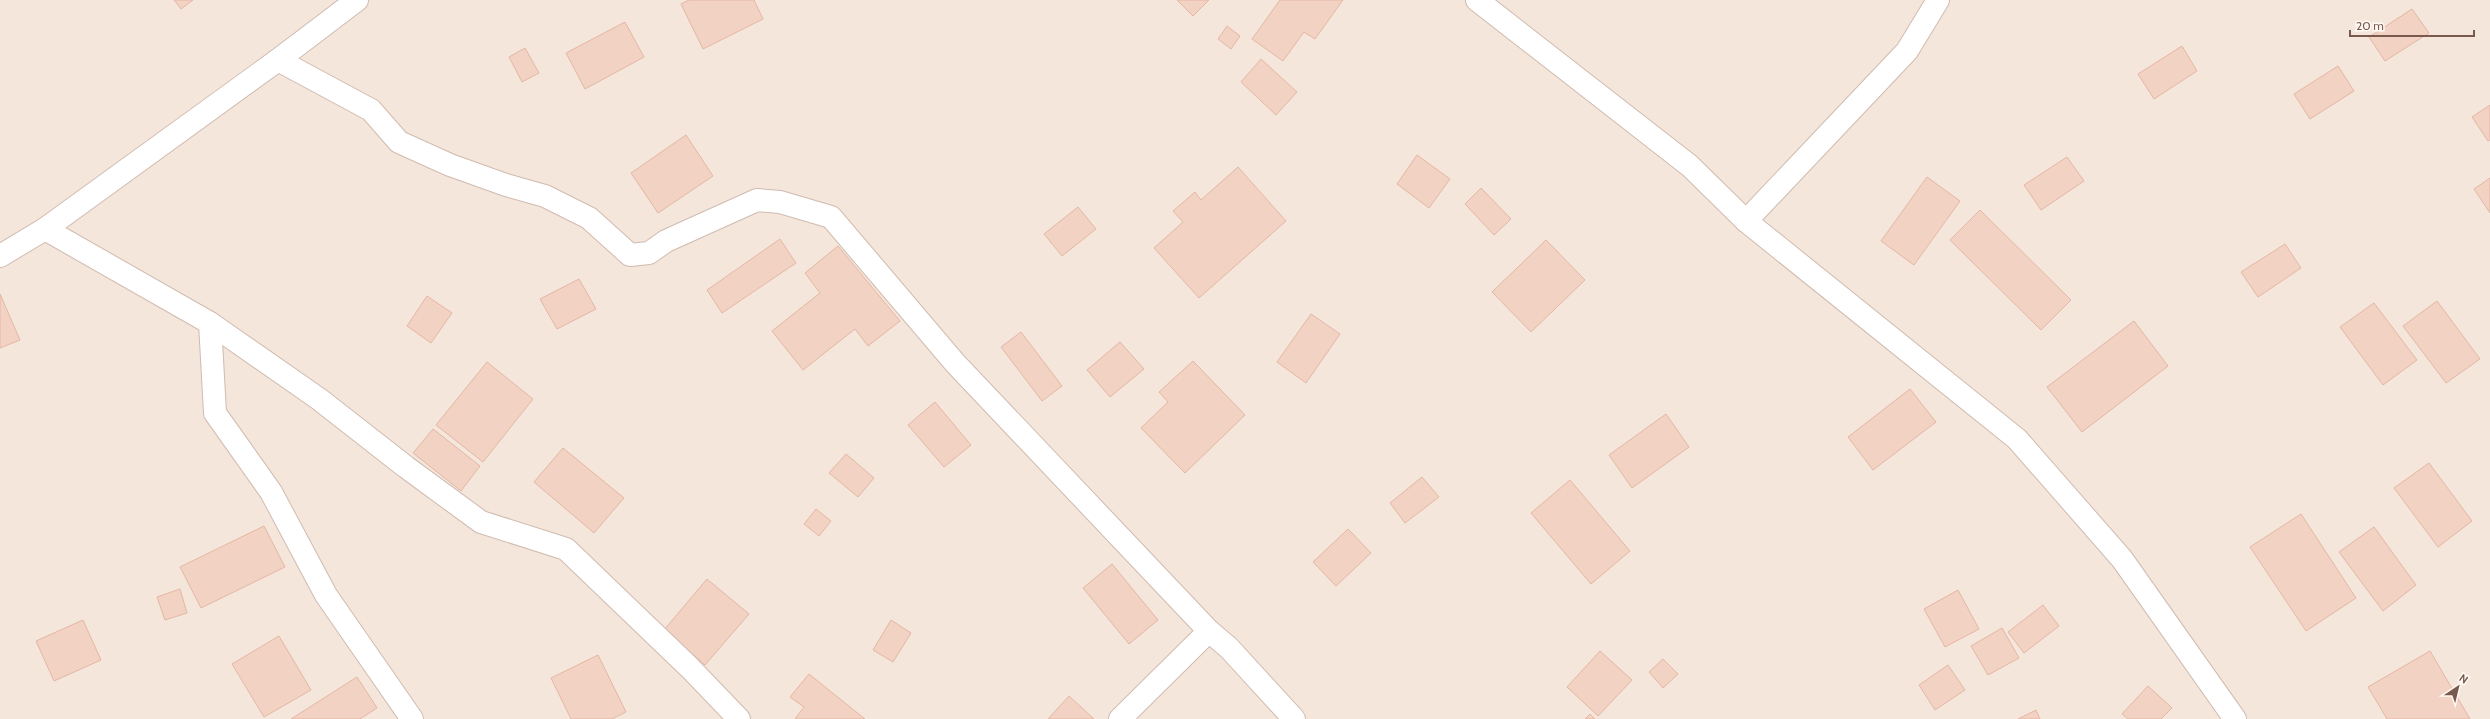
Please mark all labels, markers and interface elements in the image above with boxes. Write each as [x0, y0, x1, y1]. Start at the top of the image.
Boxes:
scale bar [2350, 12, 2474, 38]
text: 20 m [2356, 18, 2384, 33]
north arrow [2438, 667, 2478, 707]
text: N [2457, 671, 2471, 687]

